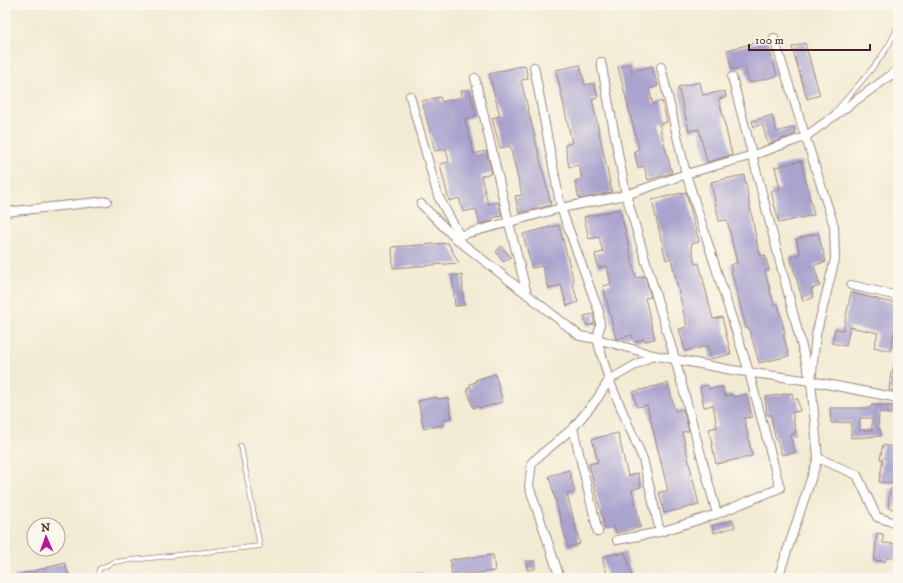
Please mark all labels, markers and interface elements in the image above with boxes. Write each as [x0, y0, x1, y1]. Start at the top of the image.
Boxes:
scale bar [749, 26, 870, 52]
text: 100 m [755, 33, 784, 48]
north arrow [26, 517, 66, 557]
text: N [41, 521, 50, 535]

